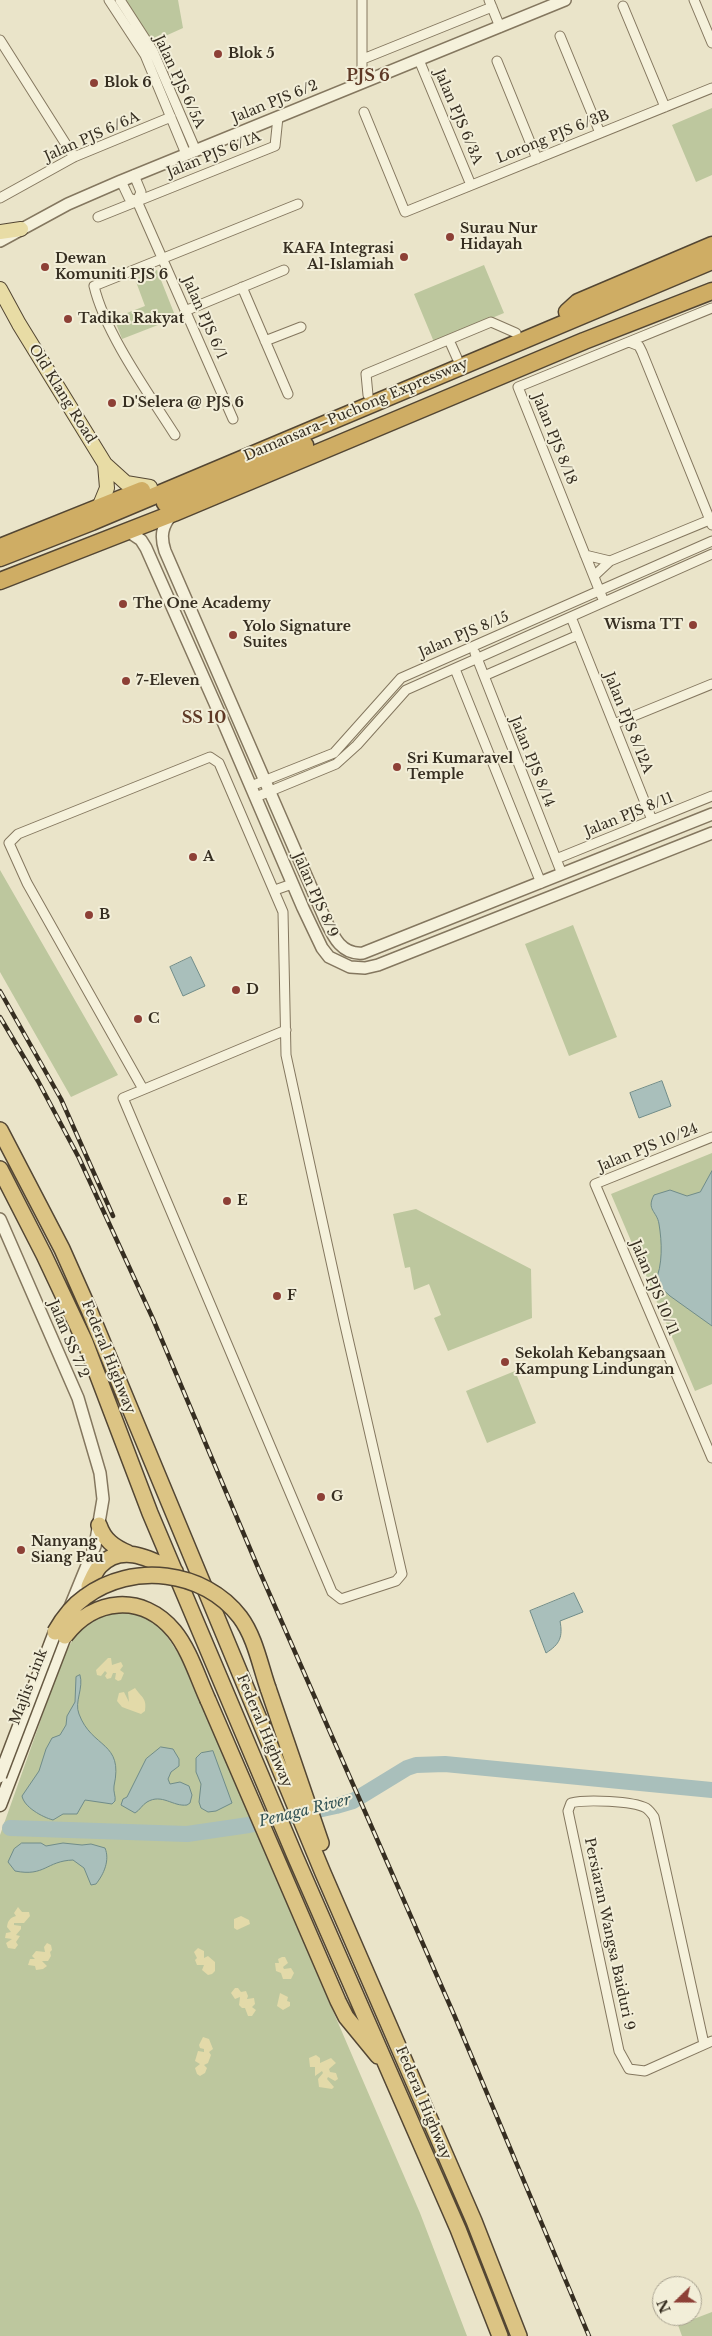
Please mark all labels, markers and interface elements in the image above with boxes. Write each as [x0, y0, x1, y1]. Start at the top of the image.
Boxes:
street label: Jalan PJS 6/5A [150, 33, 208, 131]
place label: Blok 5 [228, 46, 275, 62]
marker: Blok 5 [212, 48, 224, 60]
district label: PJS 6 [346, 66, 390, 86]
street label: Jalan PJS 6/3A [430, 67, 486, 167]
place label: Blok 6 [104, 75, 152, 91]
marker: Blok 6 [88, 77, 100, 89]
street label: Jalan PJS 6/2 [230, 77, 320, 127]
street label: Lorong PJS 6/3B [494, 107, 612, 167]
street label: Jalan PJS 6/6A [42, 109, 142, 165]
street label: Jalan PJS 6/1A [165, 129, 263, 181]
place label: Surau Nur Hidayah [460, 221, 538, 253]
marker: Surau Nur Hidayah [444, 231, 456, 243]
place label: KAFA Integrasi Al-Islamiah [283, 241, 394, 274]
place label: Dewan Komuniti PJS 6 [55, 251, 168, 284]
marker: KAFA Integrasi Al-Islamiah [398, 251, 410, 263]
marker: Dewan Komuniti PJS 6 [39, 261, 51, 273]
street label: Jalan PJS 6/1 [178, 274, 230, 362]
place label: Tadika Rakyat [78, 311, 184, 327]
marker: Tadika Rakyat [62, 313, 74, 325]
street label: Old Klang Road [25, 341, 99, 447]
street label: Damansara–Puchong Expressway [241, 355, 471, 465]
street label: Jalan PJS 8/18 [528, 391, 580, 487]
place label: D'Selera @ PJS 6 [122, 395, 244, 411]
marker: D'Selera @ PJS 6 [106, 397, 118, 409]
place label: The One Academy [133, 596, 271, 612]
marker: The One Academy [117, 598, 129, 610]
street label: Jalan PJS 8/15 [416, 608, 512, 662]
place label: Wisma TT [604, 617, 683, 633]
place label: Yolo Signature Suites [243, 619, 351, 652]
marker: Wisma TT [687, 619, 699, 631]
marker: Yolo Signature Suites [227, 629, 239, 641]
street label: Jalan PJS 8/12A [600, 670, 656, 776]
place label: 7-Eleven [136, 673, 200, 689]
marker: 7-Eleven [120, 675, 132, 687]
district label: SS 10 [182, 708, 226, 728]
street label: Jalan PJS 8/14 [506, 714, 558, 810]
place label: Sri Kumaravel Temple [407, 751, 513, 784]
marker: Sri Kumaravel Temple [391, 761, 403, 773]
street label: Jalan PJS 8/11 [582, 790, 676, 840]
place label: A [203, 849, 214, 865]
street label: Jalan PJS 8/9 [289, 850, 341, 940]
marker: A [187, 851, 199, 863]
place label: B [99, 907, 110, 923]
marker: B [83, 909, 95, 921]
place label: D [246, 982, 259, 998]
marker: D [230, 984, 242, 996]
place label: C [148, 1011, 160, 1027]
marker: C [132, 1013, 144, 1025]
street label: Jalan PJS 10/24 [596, 1120, 700, 1176]
place label: E [237, 1193, 248, 1209]
marker: E [221, 1195, 233, 1207]
street label: Jalan PJS 10/11 [626, 1238, 682, 1338]
place label: F [287, 1288, 297, 1304]
marker: F [271, 1290, 283, 1302]
street label: Jalan SS 7/2 [44, 1298, 92, 1380]
street label: Federal Highway [78, 1298, 138, 1416]
place label: Sekolah Kebangsaan Kampung Lindungan [515, 1346, 675, 1378]
marker: Sekolah Kebangsaan Kampung Lindungan [499, 1356, 511, 1368]
place label: G [331, 1489, 343, 1505]
marker: G [315, 1491, 327, 1503]
place label: Nanyang Siang Pau [31, 1534, 104, 1566]
marker: Nanyang Siang Pau [15, 1544, 27, 1556]
street label: Majlis Link [7, 1647, 51, 1727]
street label: Federal Highway [233, 1672, 295, 1790]
water label: Penaga River [257, 1791, 353, 1831]
street label: Persiaran Wangsa Baiduri 9 [580, 1836, 638, 2032]
street label: Federal Highway [392, 2044, 454, 2162]
north arrow [652, 2276, 702, 2326]
text: N [653, 2297, 675, 2316]

